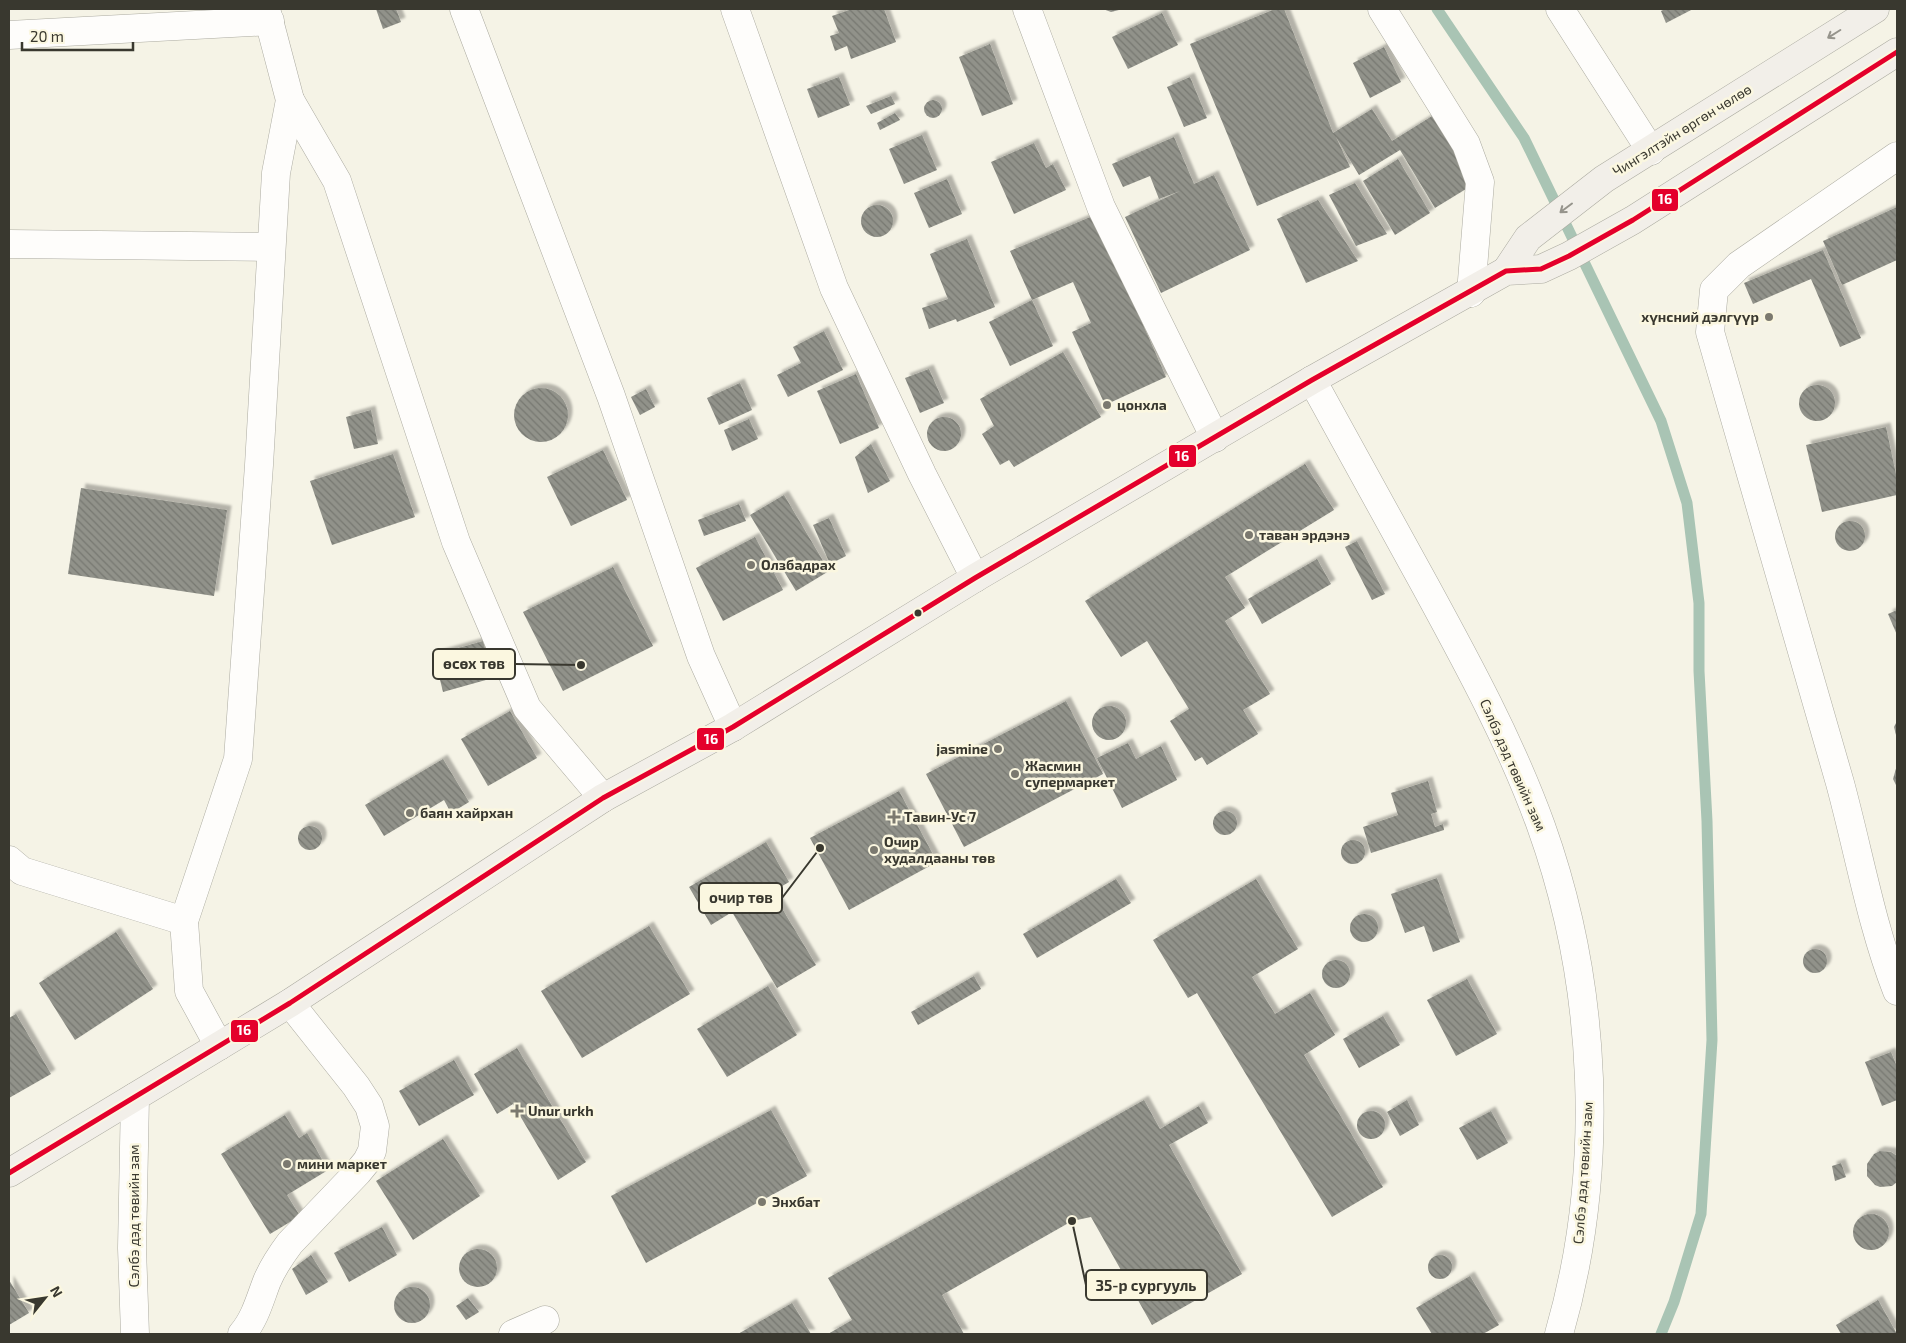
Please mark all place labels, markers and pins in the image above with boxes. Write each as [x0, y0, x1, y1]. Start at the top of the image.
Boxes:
place label: хүнсний дэлгүүр [1641, 308, 1759, 325]
marker: хүнсний дэлгүүр [1763, 311, 1775, 323]
place label: цонхла [1117, 396, 1167, 413]
marker: цонхла [1101, 399, 1113, 411]
place label: таван эрдэнэ [1259, 526, 1350, 543]
marker: таван эрдэнэ [1243, 529, 1255, 541]
place label: Олзбадрах [761, 556, 836, 573]
marker: Олзбадрах [745, 559, 757, 571]
unlabelled marker [913, 608, 923, 618]
callout: өсөх төв [433, 649, 515, 679]
place label: jasmine [936, 740, 988, 757]
marker: jasmine [992, 743, 1004, 755]
place label: Жасмин супермаркет [1025, 757, 1115, 790]
marker: Жасмин супермаркет [1009, 768, 1021, 780]
place label: баян хайрхан [420, 804, 513, 821]
marker: баян хайрхан [404, 807, 416, 819]
place label: Тавин-Ус 7 [904, 808, 977, 825]
marker: Тавин-Ус 7 [888, 811, 900, 823]
place label: Очир худалдааны төв [884, 833, 995, 866]
marker: Очир худалдааны төв [868, 844, 880, 856]
callout: очир төв [699, 883, 782, 913]
place label: Unur urkh [528, 1102, 594, 1119]
marker: Unur urkh [510, 1104, 524, 1118]
place label: мини маркет [297, 1155, 387, 1172]
marker: мини маркет [281, 1158, 293, 1170]
place label: Энхбат [772, 1193, 820, 1210]
marker: Энхбат [756, 1196, 768, 1208]
callout: 35-р сургууль [1086, 1270, 1207, 1300]

